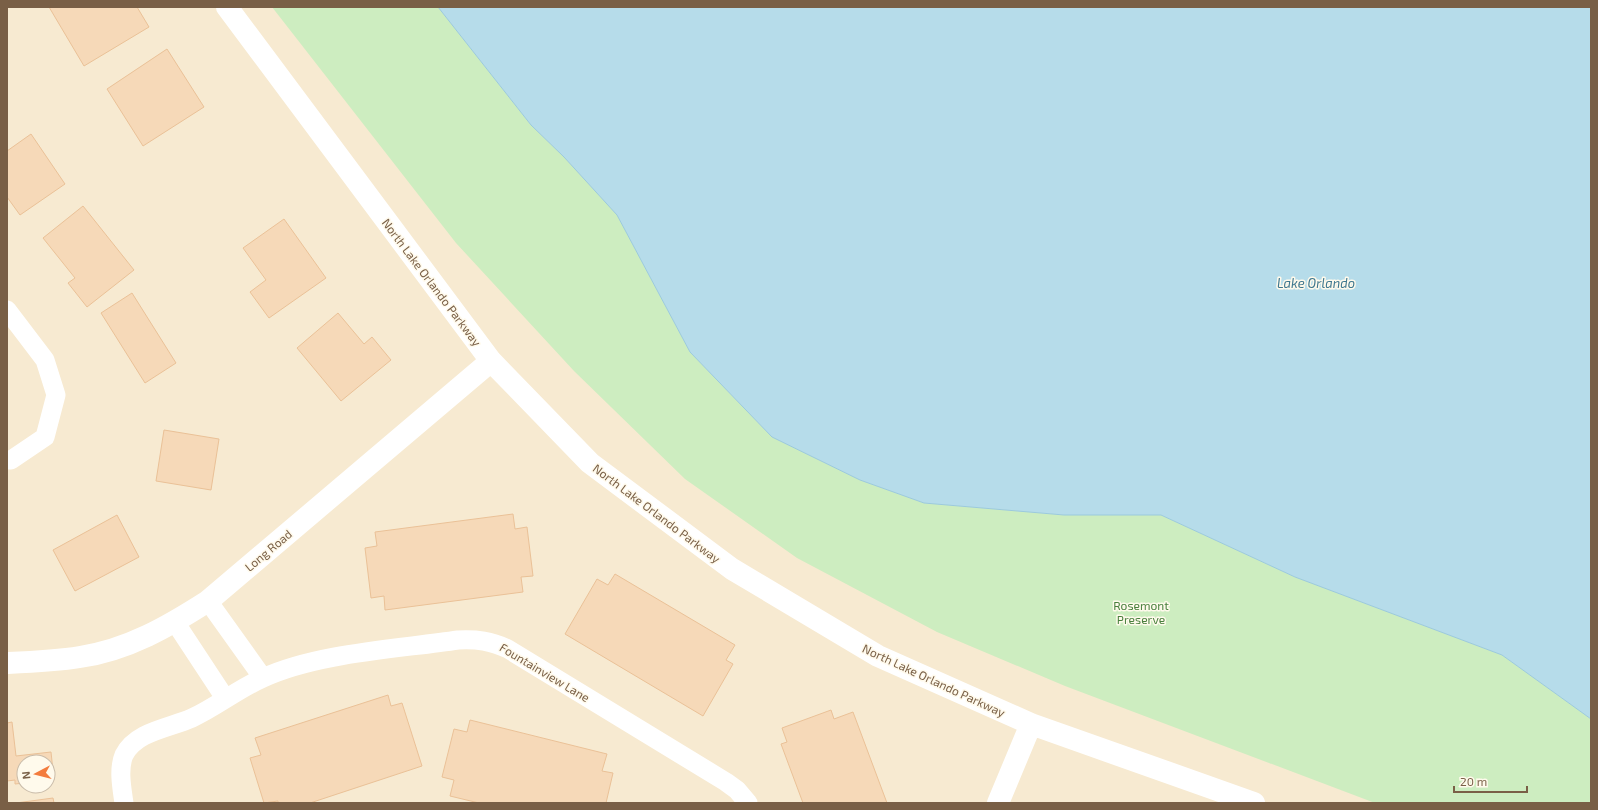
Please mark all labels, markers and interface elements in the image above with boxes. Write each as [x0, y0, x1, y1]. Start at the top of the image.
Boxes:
street label: North Lake Orlando Parkway [380, 216, 485, 349]
water label: Lake Orlando [1277, 275, 1355, 291]
street label: North Lake Orlando Parkway [591, 461, 724, 566]
street label: Long Road [242, 526, 294, 574]
park label: Rosemont Preserve [1113, 598, 1169, 626]
street label: Fountainview Lane [498, 640, 592, 704]
street label: North Lake Orlando Parkway [860, 641, 1008, 720]
north arrow [16, 754, 56, 794]
scale bar [1454, 768, 1527, 794]
text: N [19, 770, 33, 780]
text: 20 m [1460, 774, 1487, 788]

